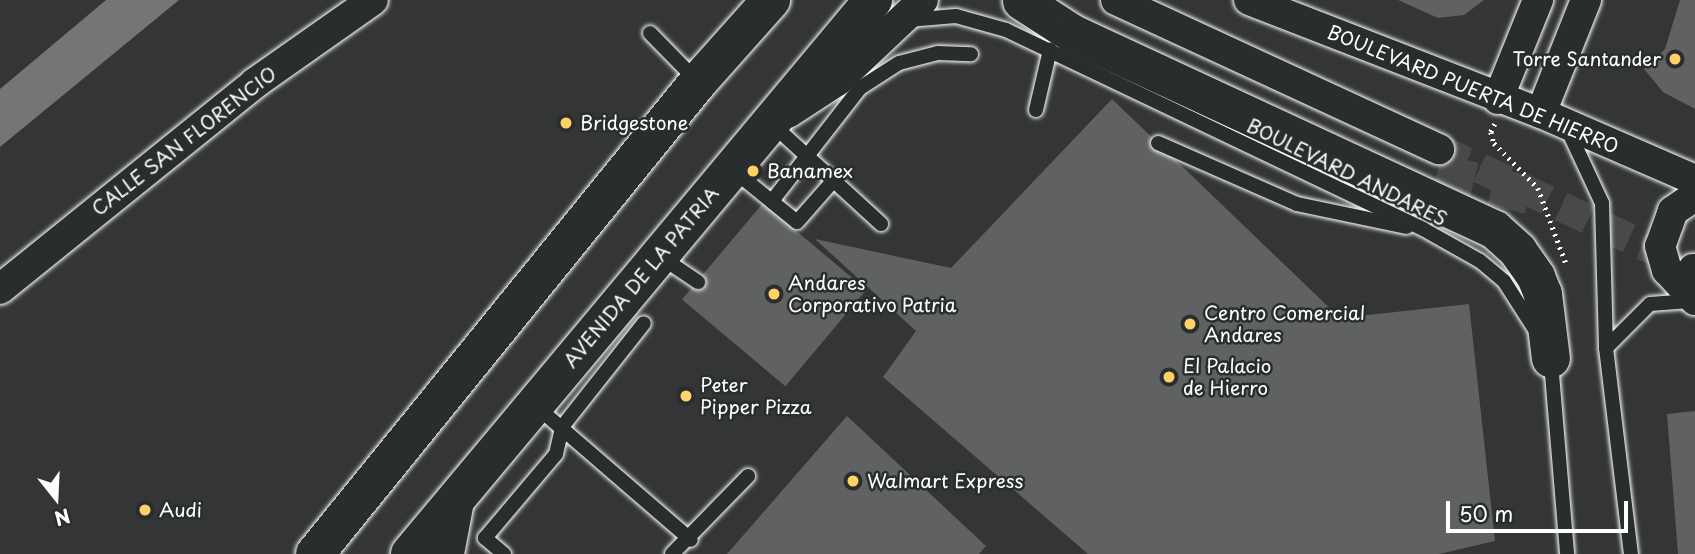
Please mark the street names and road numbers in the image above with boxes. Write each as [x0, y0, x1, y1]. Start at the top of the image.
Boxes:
street label: BOULEVARD PUERTA DE HIERRO [1323, 20, 1623, 158]
street label: CALLE SAN FLORENCIO [88, 62, 280, 220]
street label: BOULEVARD ANDARES [1243, 113, 1451, 231]
street label: AVENIDA DE LA PATRIA [559, 182, 723, 372]

